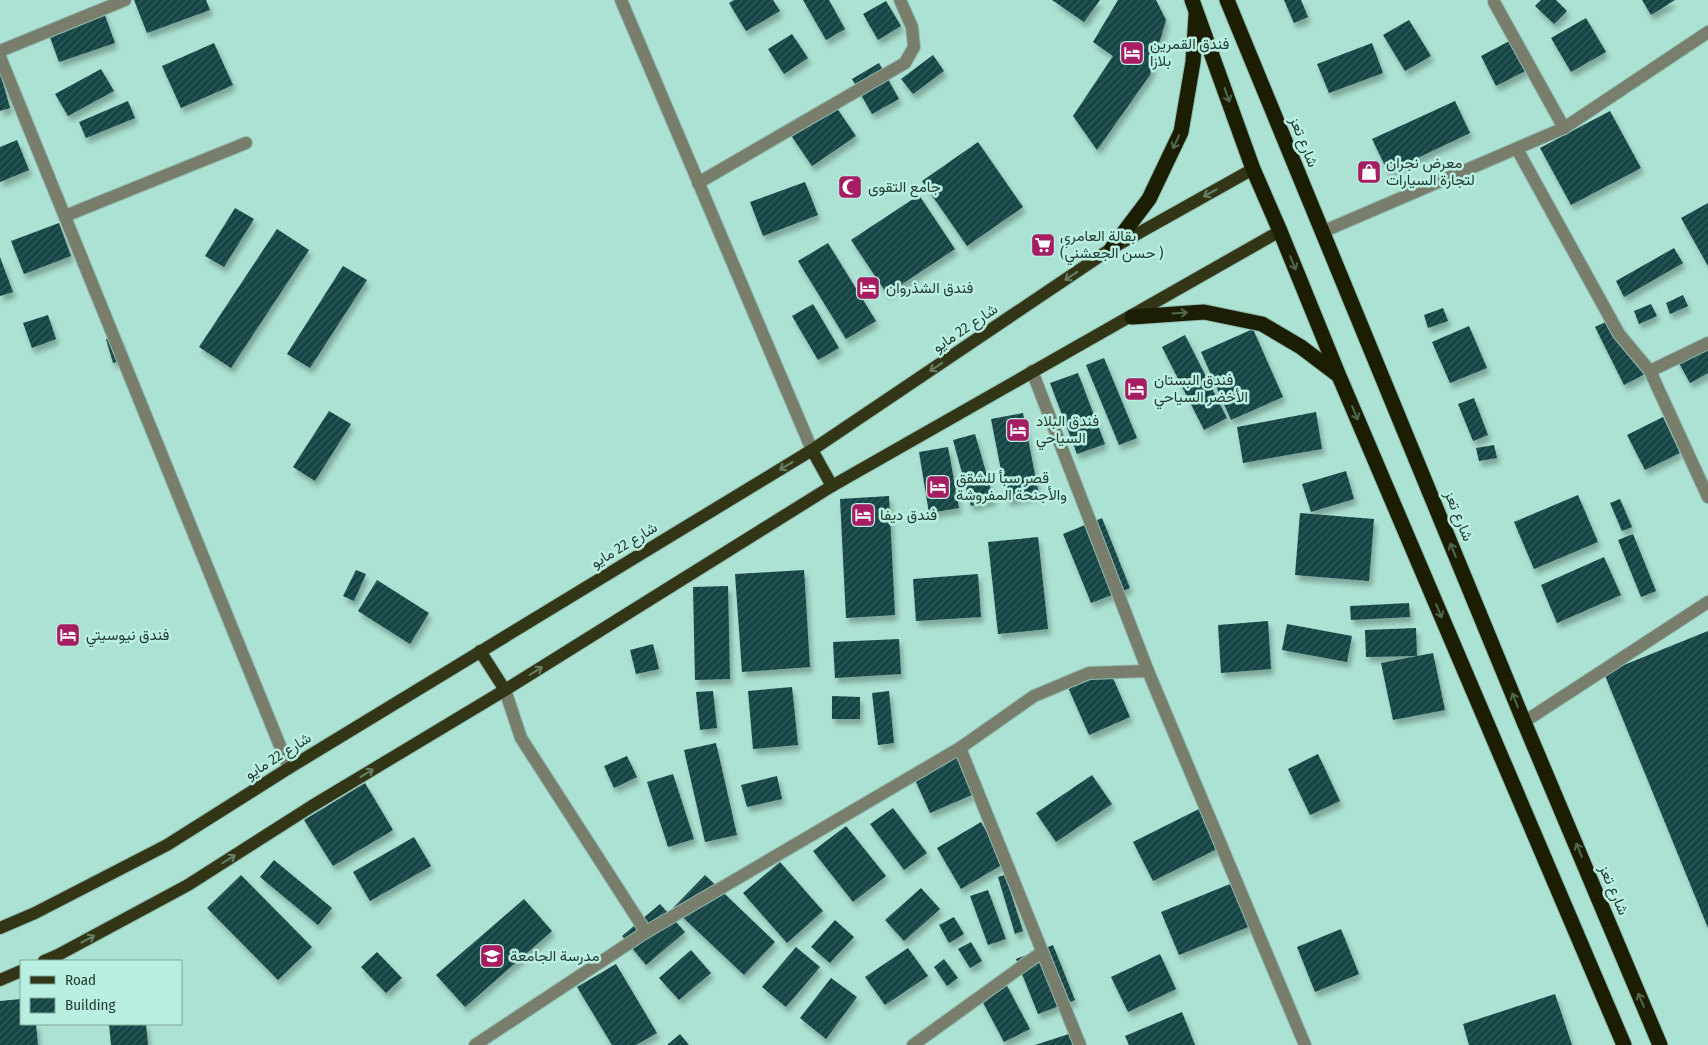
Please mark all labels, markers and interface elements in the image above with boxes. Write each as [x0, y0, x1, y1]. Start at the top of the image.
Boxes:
place label: فندق القمرين بلازا [1150, 35, 1230, 70]
hotel icon: فندق القمرين بلازا [1119, 40, 1145, 66]
one-way arrow [1223, 87, 1232, 103]
street label: شارع تعز [1284, 113, 1322, 171]
one-way arrow [1170, 134, 1180, 149]
place label: معرض نجران لتجارة السيارات [1386, 154, 1475, 189]
shop icon: معرض نجران لتجارة السيارات [1356, 159, 1382, 185]
mosque icon: جامع التقوى [837, 174, 863, 200]
place label: جامع التقوى [868, 178, 941, 198]
one-way arrow [1203, 188, 1218, 198]
place label: بقالة العامري (حسن الجعشني ) [1060, 227, 1164, 266]
supermarket icon: بقالة العامري (حسن الجعشني ) [1030, 232, 1056, 258]
one-way arrow [1289, 255, 1298, 270]
one-way arrow [1064, 271, 1078, 281]
hotel icon: فندق الشذروان [855, 275, 881, 301]
place label: فندق الشذروان [886, 279, 974, 297]
street label: شارع 22 مايو [929, 300, 1002, 358]
one-way arrow [1172, 309, 1188, 318]
one-way arrow [929, 362, 943, 372]
place label: فندق البستان الأخضر السياحي [1154, 371, 1248, 410]
hotel icon: فندق البستان الأخضر السياحي [1123, 376, 1149, 402]
one-way arrow [1350, 405, 1360, 420]
place label: فندق البلاد السياحي [1036, 412, 1099, 451]
hotel icon: فندق البلاد السياحي [1005, 417, 1031, 443]
one-way arrow [779, 462, 793, 472]
place label: قصر سبأ للشقق والأجنحة المفروشة [956, 469, 1067, 504]
hotel icon: قصر سبأ للشقق والأجنحة المفروشة [925, 474, 951, 500]
street label: شارع تعز [1439, 487, 1477, 545]
hotel icon: فندق ديفا [850, 502, 876, 528]
place label: فندق ديفا [880, 506, 937, 524]
street label: شارع 22 مايو [587, 518, 662, 574]
one-way arrow [1448, 543, 1458, 558]
one-way arrow [1435, 603, 1444, 618]
hotel icon: فندق نيوسيتي [55, 622, 81, 648]
place label: فندق نيوسيتي [86, 626, 170, 648]
one-way arrow [529, 666, 543, 677]
one-way arrow [1510, 693, 1519, 708]
street label: شارع 22 مايو [242, 729, 316, 785]
one-way arrow [359, 768, 373, 778]
one-way arrow [1573, 843, 1583, 858]
one-way arrow [221, 854, 235, 864]
street label: شارع تعز [1593, 861, 1633, 919]
one-way arrow [80, 934, 95, 944]
school or university icon: مدرسة الجامعة [479, 943, 505, 969]
place label: مدرسة الجامعة [510, 947, 599, 965]
legend [20, 960, 182, 1025]
text: Road [65, 971, 96, 989]
one-way arrow [1636, 993, 1646, 1008]
text: Building [65, 996, 116, 1014]

